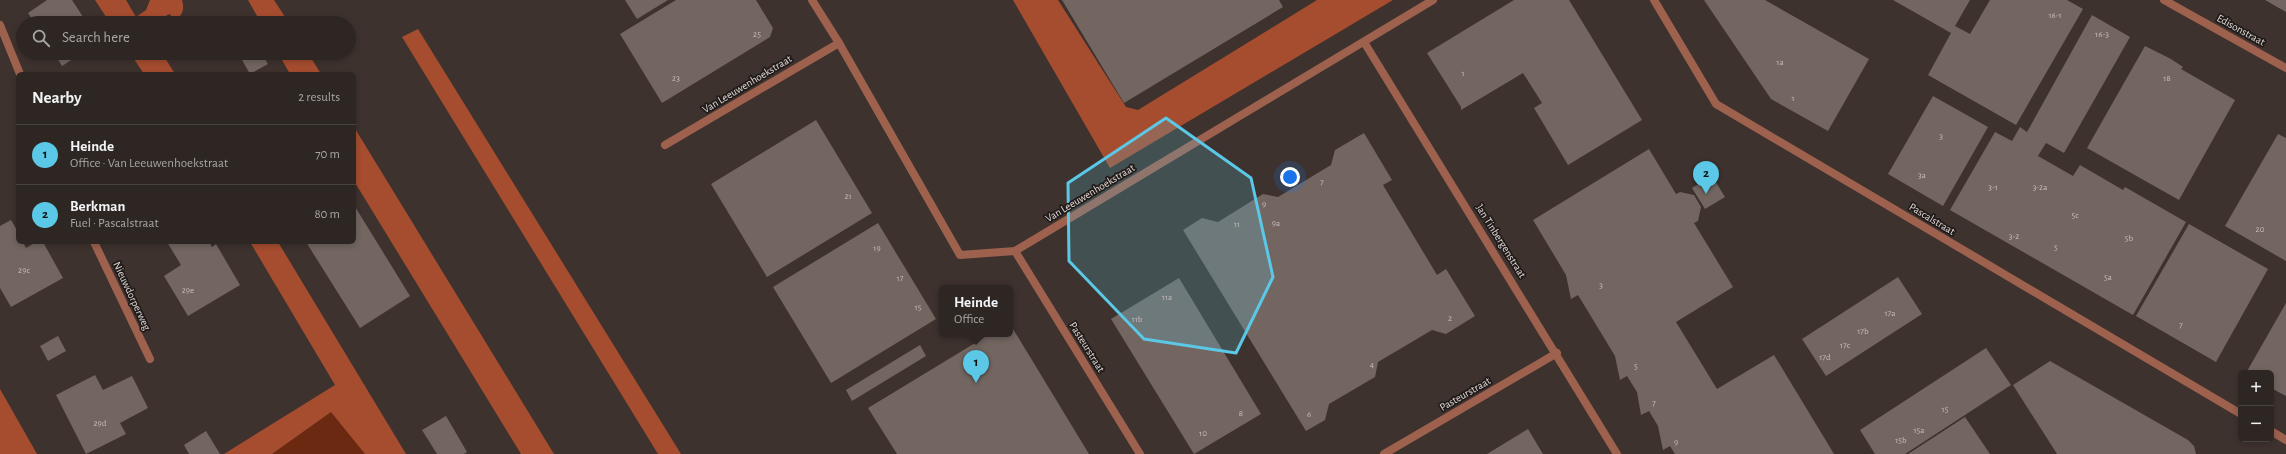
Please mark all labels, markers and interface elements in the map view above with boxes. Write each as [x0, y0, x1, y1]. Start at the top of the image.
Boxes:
house number: 16-1 [2048, 11, 2062, 20]
street label: Edisonstraat [2215, 12, 2267, 48]
search box [16, 16, 356, 60]
icon: search [30, 27, 52, 49]
text: Search here [62, 30, 130, 45]
house number: 25 [753, 30, 761, 39]
house number: 16-3 [2095, 30, 2109, 39]
street label: Van Leeuwenhoekstraat [700, 53, 794, 115]
house number: 1a [1776, 58, 1784, 67]
house number: 1 [1461, 69, 1465, 78]
house number: 23 [672, 74, 680, 83]
house number: 18 [2163, 74, 2171, 83]
text: Nearby [32, 89, 82, 106]
text: 2 results [298, 91, 340, 104]
house number: 1 [1791, 94, 1795, 103]
house number: 3 [1939, 132, 1943, 141]
text: Heinde [70, 139, 114, 154]
text: 1 [43, 148, 47, 161]
text: 70 m [315, 148, 340, 161]
text: Office · Van Leeuwenhoekstraat [70, 157, 228, 170]
pin: 2 [1693, 161, 1719, 194]
street label: Van Leeuwenhoekstraat [1043, 162, 1137, 224]
your location [1280, 167, 1300, 187]
house number: 3a [1918, 171, 1926, 180]
house number: 7 [1320, 178, 1324, 187]
house number: 3-1 [1988, 183, 1998, 192]
house number: 3-2a [2033, 183, 2047, 192]
house number: 21 [844, 192, 852, 201]
text: Berkman [70, 199, 125, 214]
house number: 9 [1262, 200, 1266, 209]
street label: Pascalstraat [1907, 201, 1957, 237]
street label: Jan Tinbergenstraat [1474, 202, 1528, 280]
text: 2 [42, 208, 48, 221]
text: 80 m [314, 208, 340, 221]
house number: 5c [2071, 211, 2079, 220]
text: Fuel · Pascalstraat [70, 217, 159, 230]
house number: 9a [1272, 219, 1280, 228]
house number: 11 [1234, 220, 1240, 229]
house number: 20 [2256, 225, 2265, 234]
house number: 3-2 [2009, 232, 2019, 241]
house number: 5b [2125, 234, 2134, 243]
house number: 5 [2054, 243, 2058, 252]
house number: 19 [873, 244, 881, 253]
street label: Nieuwdorperweg [111, 260, 153, 333]
house number: 29c [18, 266, 30, 275]
house number: 5a [2104, 273, 2112, 282]
house number: 17 [897, 274, 904, 283]
house number: 3 [1599, 281, 1603, 290]
popup [939, 285, 1013, 337]
house number: 29e [182, 286, 194, 295]
house number: 11a [1162, 293, 1172, 302]
text: Heinde [954, 295, 998, 310]
house number: 15 [915, 303, 922, 312]
house number: 17a [1884, 309, 1896, 318]
text: Office [954, 313, 984, 326]
house number: 2 [1448, 314, 1452, 323]
house number: 11b [1132, 315, 1143, 324]
street label: Pasteurstraat [1067, 320, 1107, 374]
house number: 7 [2179, 321, 2183, 330]
house number: 17b [1857, 327, 1869, 336]
house number: 17c [1840, 341, 1851, 350]
pin: 1 [963, 350, 989, 383]
house number: 17d [1819, 353, 1831, 362]
house number: 4 [1370, 360, 1375, 369]
house number: 5 [1634, 362, 1638, 371]
map controls [2238, 370, 2274, 442]
button: + [2238, 370, 2274, 406]
street label: Pasteurstraat [1438, 375, 1493, 413]
house number: 7 [1652, 399, 1656, 408]
house number: 15 [1942, 405, 1949, 414]
button: − [2238, 406, 2274, 442]
house number: 8 [1239, 409, 1243, 418]
house number: 6 [1307, 410, 1311, 419]
house number: 29d [94, 419, 107, 428]
house number: 15a [1913, 426, 1925, 435]
house number: 10 [1199, 429, 1207, 438]
house number: 15b [1895, 436, 1907, 445]
house number: 9 [1674, 438, 1678, 447]

